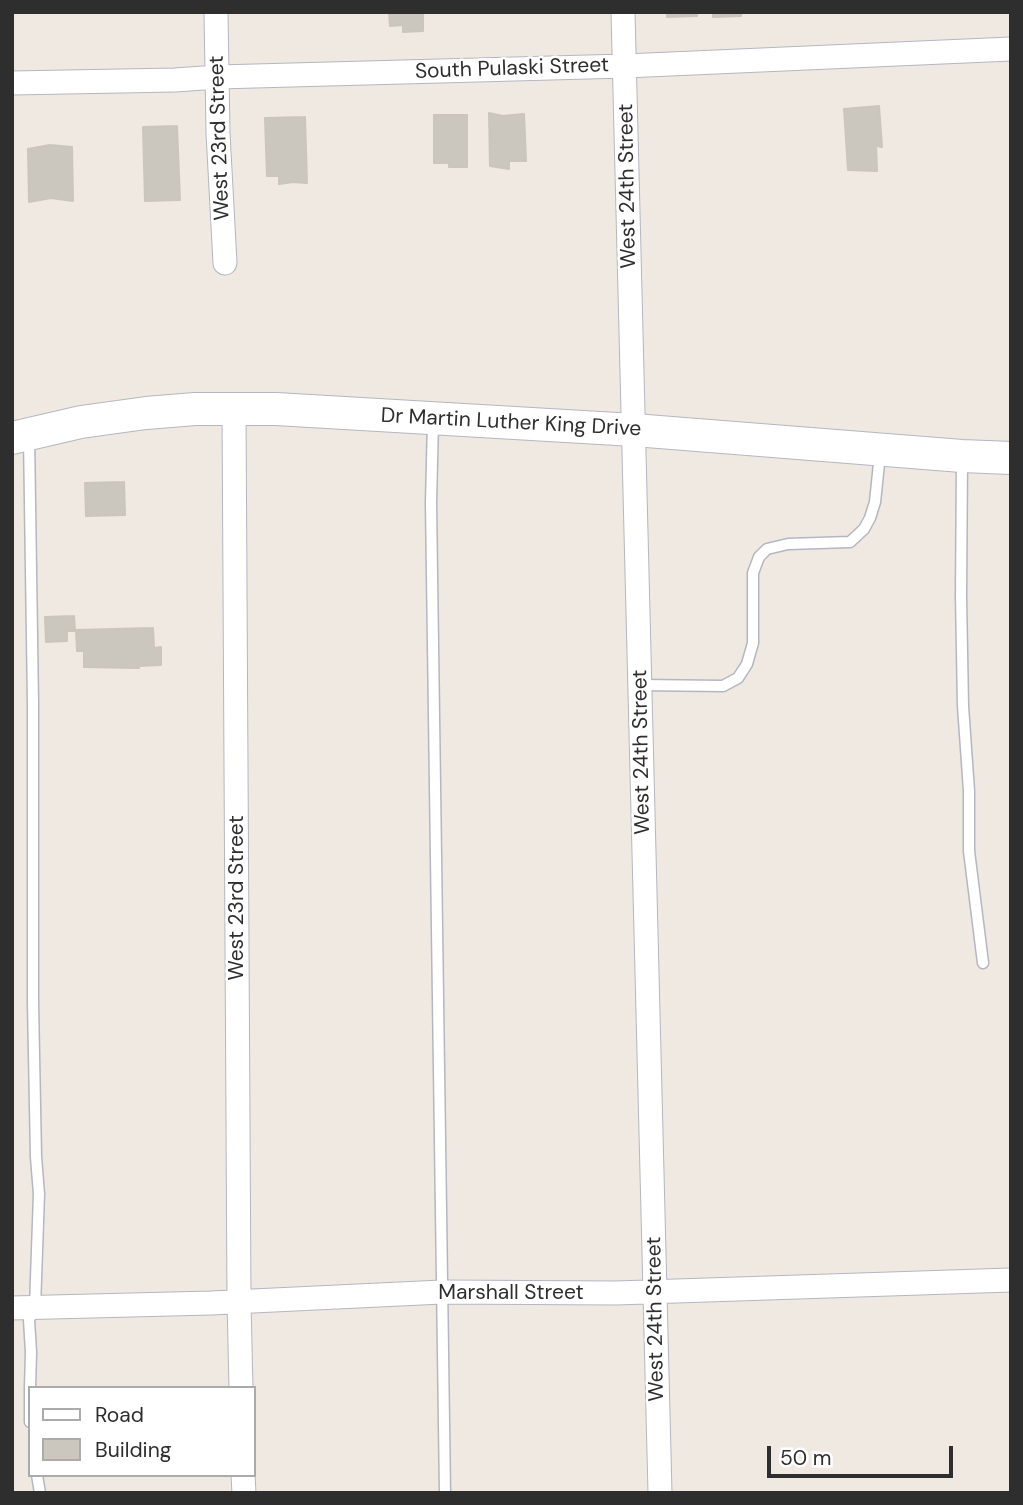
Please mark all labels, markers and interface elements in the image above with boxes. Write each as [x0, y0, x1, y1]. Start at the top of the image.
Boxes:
street label: South Pulaski Street [415, 53, 609, 85]
street label: West 23rd Street [205, 55, 235, 221]
street label: West 24th Street [614, 103, 642, 269]
street label: Dr Martin Luther King Drive [380, 404, 642, 442]
street label: West 24th Street [628, 669, 656, 835]
street label: West 23rd Street [224, 815, 250, 981]
street label: West 24th Street [642, 1236, 670, 1402]
street label: Marshall Street [438, 1280, 584, 1306]
legend [28, 1386, 256, 1477]
text: Road [95, 1401, 144, 1429]
scale bar [771, 1432, 956, 1476]
text: Building [95, 1436, 171, 1464]
text: 50 m [780, 1444, 831, 1472]

